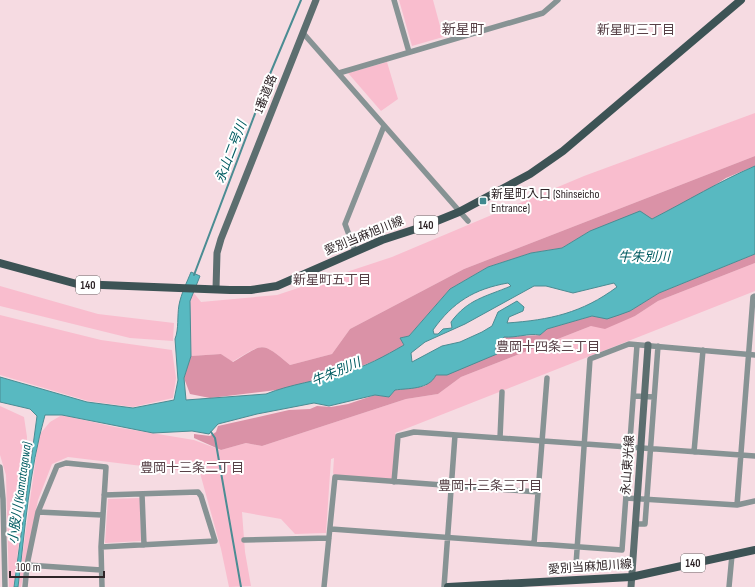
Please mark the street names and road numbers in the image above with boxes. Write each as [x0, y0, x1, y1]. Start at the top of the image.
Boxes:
street label: 1番道路 [252, 73, 280, 115]
street label: 愛別当麻旭川線 [322, 213, 406, 259]
road number: 140 [414, 216, 438, 234]
road number: 140 [76, 276, 100, 294]
street label: 永山東光線 [618, 435, 638, 495]
road number: 140 [681, 554, 705, 572]
street label: 愛別当麻旭川線 [548, 557, 632, 577]

